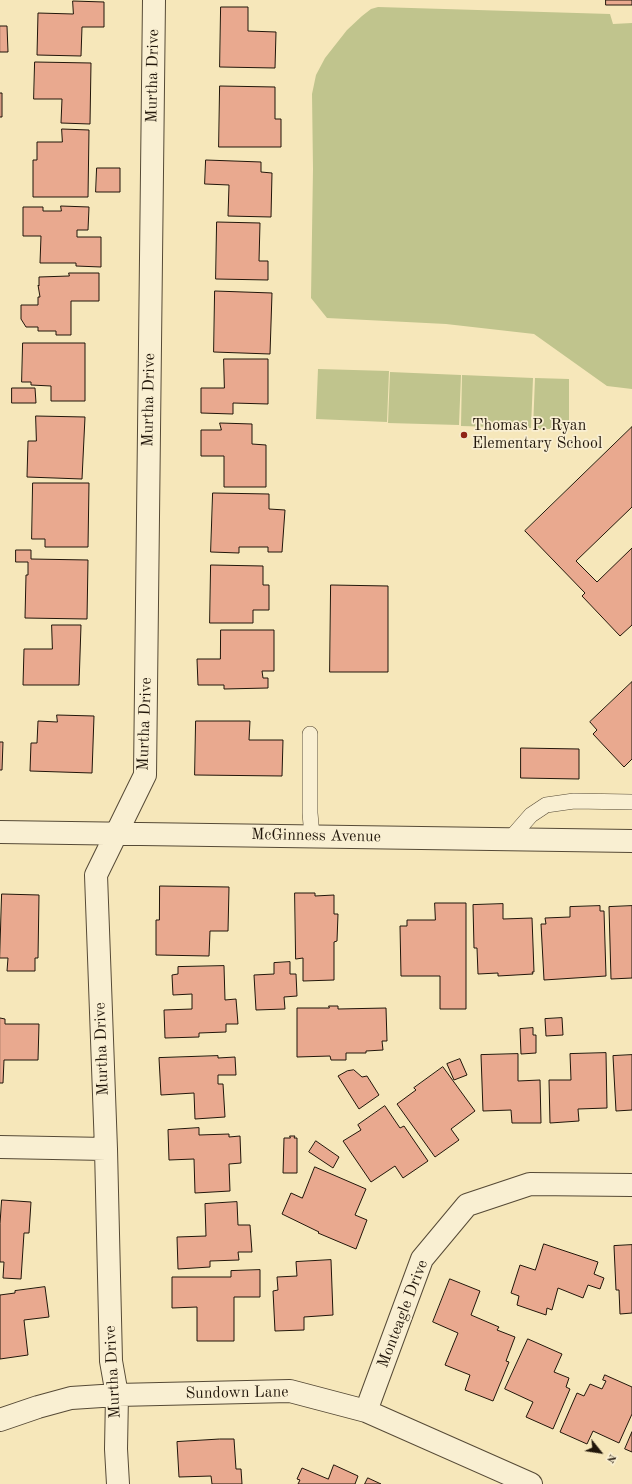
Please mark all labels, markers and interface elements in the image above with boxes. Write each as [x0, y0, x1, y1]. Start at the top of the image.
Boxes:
street label: Murtha Drive [143, 29, 163, 123]
street label: Murtha Drive [139, 353, 159, 447]
place label: Thomas P. Ryan Elementary School [472, 416, 602, 454]
marker: Thomas P. Ryan Elementary School [459, 430, 469, 440]
street label: Murtha Drive [134, 677, 156, 771]
street label: McGinness Avenue [251, 825, 381, 847]
street label: Murtha Drive [91, 1002, 113, 1096]
street label: Monteagle Drive [374, 1257, 432, 1371]
street label: Murtha Drive [101, 1325, 125, 1419]
street label: Sundown Lane [185, 1383, 289, 1403]
north arrow [580, 1432, 620, 1472]
text: N [604, 1452, 618, 1465]

